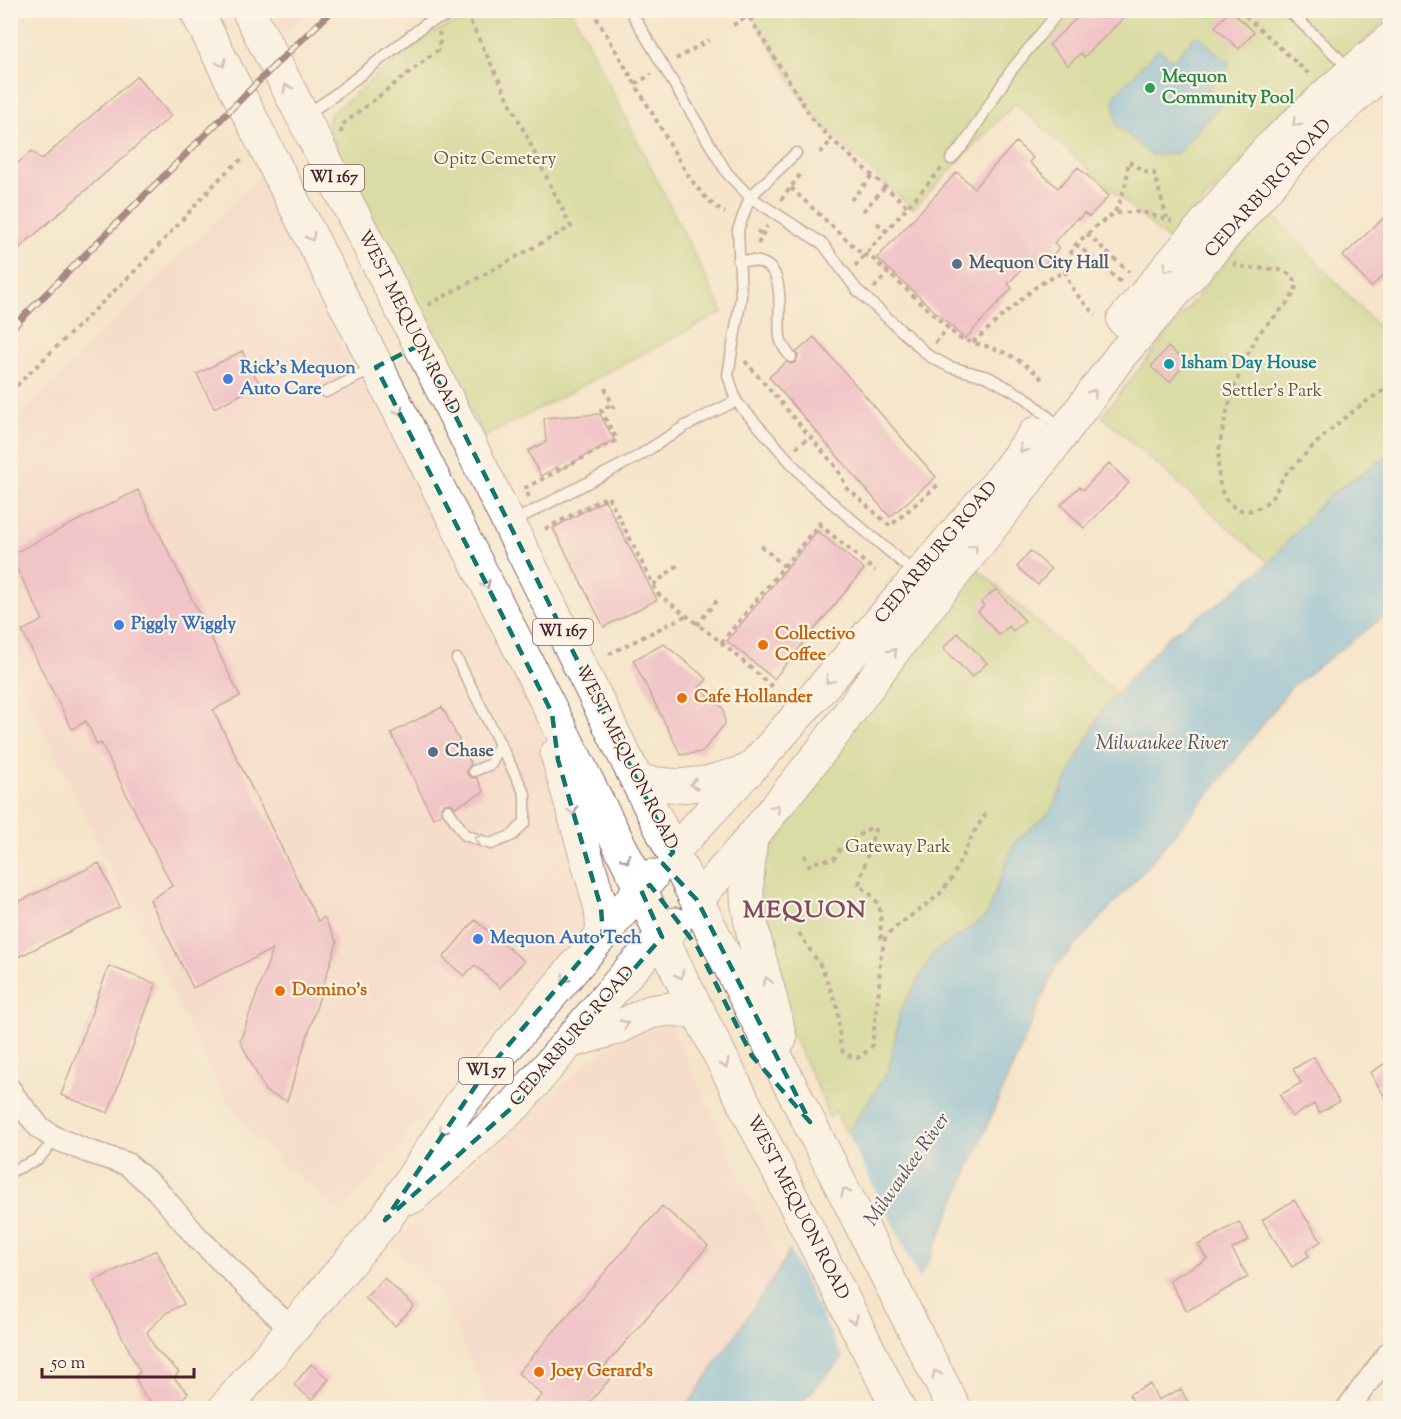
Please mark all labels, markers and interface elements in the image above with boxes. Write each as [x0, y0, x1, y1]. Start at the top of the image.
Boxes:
one-way arrow [215, 57, 227, 68]
place label: Mequon Community Pool [1162, 65, 1295, 112]
marker: Mequon Community Pool [1143, 81, 1157, 95]
one-way arrow [283, 83, 294, 94]
street label: CEDARBURG ROAD [1199, 114, 1339, 264]
one-way arrow [1293, 116, 1303, 127]
park label: Opitz Cemetery [434, 147, 556, 173]
road number: WI 167 [304, 165, 364, 191]
street label: WEST MEQUON ROAD [350, 226, 466, 420]
one-way arrow [303, 230, 315, 241]
place label: Mequon City Hall [969, 251, 1110, 277]
marker: Mequon City Hall [950, 257, 964, 271]
one-way arrow [1163, 261, 1174, 272]
place label: Isham Day House [1181, 351, 1317, 377]
place label: Rick's Mequon Auto Care [240, 356, 356, 403]
marker: Isham Day House [1162, 357, 1176, 371]
marker: Rick's Mequon Auto Care [221, 372, 235, 386]
park label: Settler's Park [1222, 379, 1323, 405]
one-way arrow [1085, 389, 1096, 400]
one-way arrow [391, 404, 403, 415]
one-way arrow [1019, 443, 1030, 454]
street label: CEDARBURG ROAD [870, 476, 1004, 630]
one-way arrow [967, 544, 978, 555]
one-way arrow [479, 579, 491, 590]
place label: Piggly Wiggly [131, 612, 236, 638]
marker: Piggly Wiggly [112, 618, 126, 632]
road number: WI 167 [533, 619, 593, 645]
place label: Collectivo Coffee [775, 622, 855, 669]
marker: Collectivo Coffee [756, 638, 770, 652]
one-way arrow [886, 648, 897, 659]
street label: WEST MEQUON ROAD [568, 661, 684, 855]
one-way arrow [825, 673, 836, 684]
place label: Cafe Hollander [694, 685, 813, 711]
marker: Cafe Hollander [675, 691, 689, 705]
water label: Milwaukee River [1095, 730, 1229, 759]
place label: Chase [445, 739, 494, 765]
marker: Chase [426, 745, 440, 759]
one-way arrow [689, 778, 698, 790]
one-way arrow [768, 803, 779, 814]
one-way arrow [566, 805, 578, 816]
one-way arrow [473, 834, 483, 847]
park label: Gateway Park [845, 835, 951, 861]
one-way arrow [619, 852, 631, 863]
district label: MEQUON [743, 894, 867, 928]
place label: Mequon Auto Tech [490, 926, 642, 952]
marker: Mequon Auto Tech [471, 932, 485, 946]
street label: CEDARBURG ROAD [504, 961, 642, 1113]
one-way arrow [672, 969, 684, 980]
one-way arrow [561, 972, 572, 983]
one-way arrow [762, 976, 774, 986]
place label: Domino's [292, 978, 367, 1004]
marker: Domino's [273, 984, 287, 998]
one-way arrow [619, 1019, 630, 1031]
road number: WI 57 [459, 1058, 513, 1084]
one-way arrow [718, 1058, 729, 1069]
water label: Milwaukee River [858, 1107, 958, 1233]
street label: WEST MEQUON ROAD [739, 1111, 855, 1305]
one-way arrow [439, 1125, 451, 1135]
one-way arrow [841, 1188, 852, 1199]
one-way arrow [846, 1314, 858, 1325]
scale bar [42, 1341, 194, 1379]
text: 50 m [50, 1351, 86, 1377]
place label: Joey Gerard’s [549, 1359, 653, 1385]
marker: Joey Gerard’s [532, 1365, 546, 1379]
one-way arrow [932, 1369, 943, 1380]

